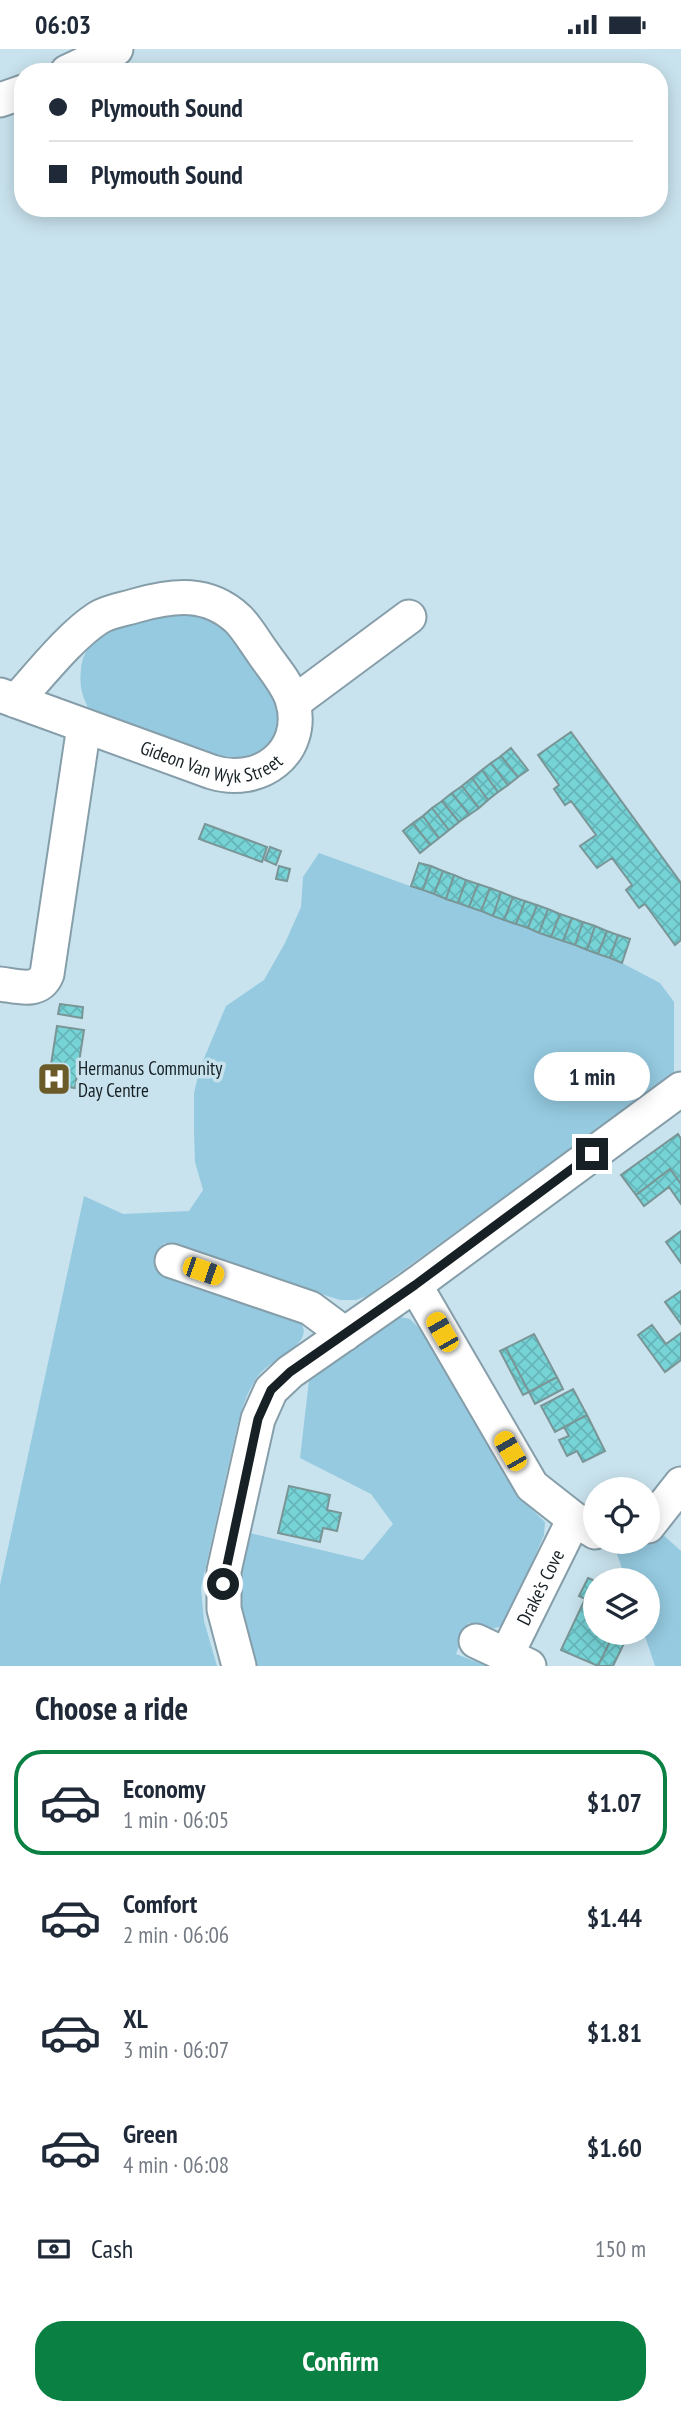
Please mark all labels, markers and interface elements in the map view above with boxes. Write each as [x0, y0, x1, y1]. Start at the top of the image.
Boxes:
text: 06:03 [35, 8, 91, 41]
text: Plymouth Sound [91, 91, 243, 124]
text: Plymouth Sound [91, 158, 243, 191]
street label: Gideon Van Wyk Street [137, 735, 288, 788]
callout: 1 min [534, 1053, 650, 1101]
place label: Hermanus Community Day Centre [78, 1056, 223, 1102]
hospital icon: Hermanus Community Day Centre [35, 1060, 73, 1098]
text: 1 min [569, 1062, 615, 1091]
route end [576, 1138, 608, 1170]
car [180, 1254, 227, 1288]
car [423, 1309, 462, 1355]
car [491, 1428, 530, 1474]
map controls [583, 1477, 660, 1645]
button: locate [583, 1477, 660, 1554]
street label: Drake’s Cove [511, 1545, 569, 1629]
route start [207, 1568, 239, 1600]
button: layers [583, 1568, 660, 1645]
text: Choose a ride [35, 1687, 188, 1729]
icon: car [39, 1771, 102, 1834]
text: Economy [123, 1772, 205, 1805]
text: $1.07 [587, 1786, 642, 1819]
text: 1 min · 06:05 [123, 1805, 229, 1834]
icon: car [39, 1886, 102, 1949]
text: Comfort [123, 1887, 197, 1920]
text: $1.44 [587, 1901, 642, 1934]
text: 2 min · 06:06 [123, 1920, 229, 1949]
icon: car [39, 2001, 102, 2064]
text: XL [123, 2002, 148, 2035]
text: $1.81 [587, 2016, 642, 2049]
text: 3 min · 06:07 [123, 2035, 229, 2064]
icon: car [39, 2116, 102, 2179]
text: Green [123, 2117, 178, 2150]
text: $1.60 [587, 2131, 642, 2164]
text: 4 min · 06:08 [123, 2150, 229, 2179]
icon: cash [35, 2230, 73, 2268]
text: Cash [91, 2232, 133, 2265]
text: 150 m [595, 2234, 646, 2263]
button: Confirm [35, 2321, 646, 2401]

